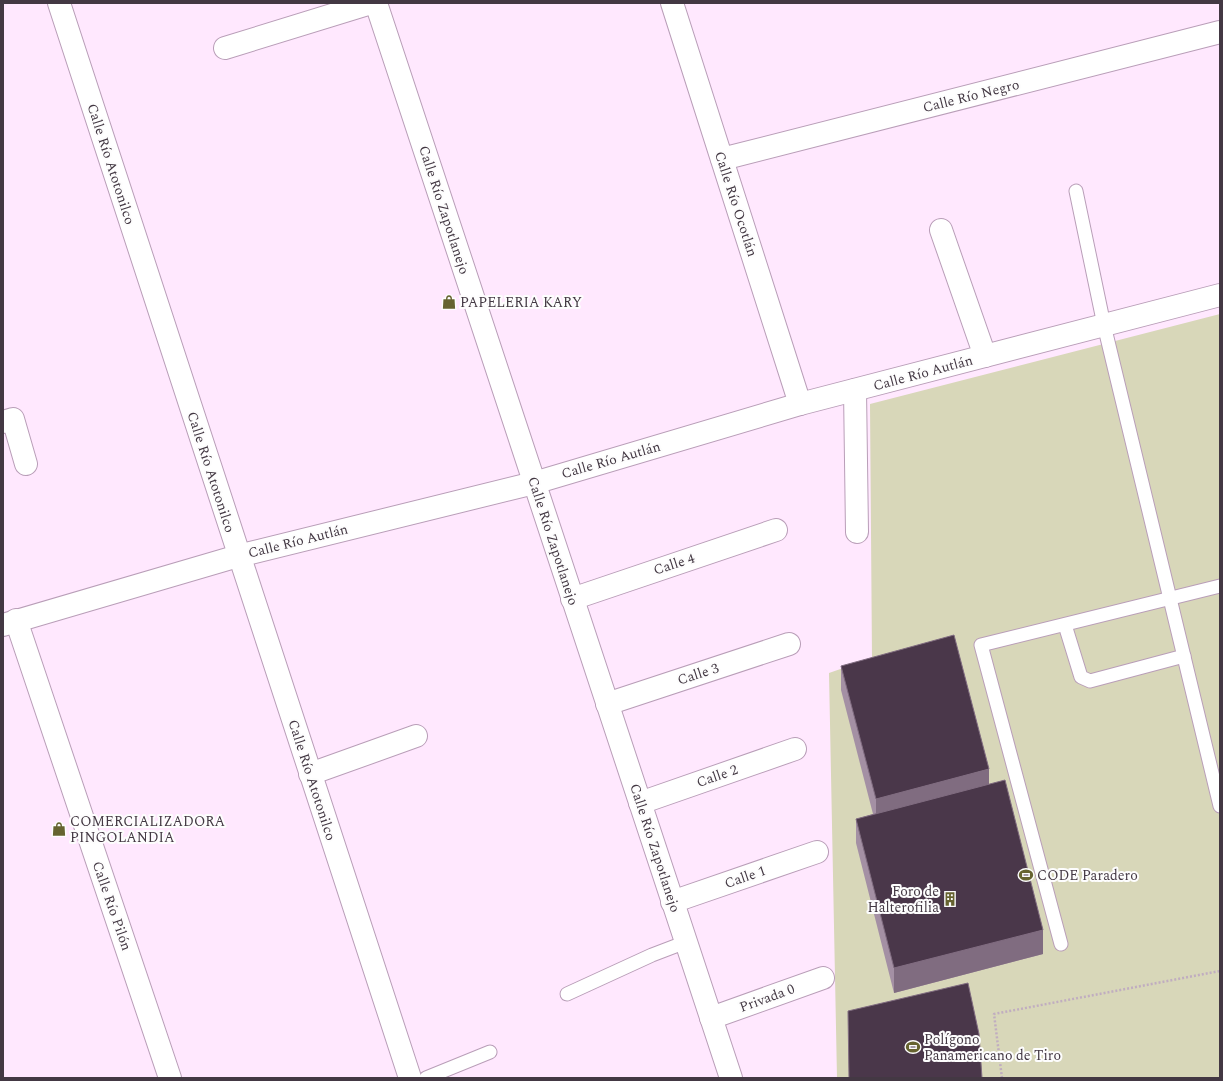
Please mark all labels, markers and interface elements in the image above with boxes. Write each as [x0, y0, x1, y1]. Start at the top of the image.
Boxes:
street label: Calle Río Negro [921, 74, 1021, 118]
street label: Calle Río Atotonilco [82, 101, 140, 227]
street label: Calle Río Zapotlanejo [413, 143, 475, 277]
street label: Calle Río Ocotlán [709, 149, 763, 259]
place label: PAPELERIA KARY [460, 292, 582, 313]
shop icon: PAPELERIA KARY [441, 294, 457, 310]
street label: Calle Río Autlán [871, 350, 975, 396]
street label: Calle Río Atotonilco [182, 409, 240, 535]
street label: Calle Río Autlán [559, 436, 663, 484]
street label: Calle Río Zapotlanejo [522, 474, 584, 608]
street label: Calle Río Autlán [246, 518, 350, 564]
street label: Calle 4 [651, 547, 697, 581]
street label: Calle 3 [675, 657, 721, 691]
street label: Calle Río Atotonilco [283, 717, 341, 843]
street label: Calle 2 [694, 759, 740, 793]
street label: Calle Río Zapotlanejo [624, 781, 686, 915]
place label: COMERCIALIZADORA PINGOLANDIA [70, 811, 226, 848]
shop icon: COMERCIALIZADORA PINGOLANDIA [51, 821, 67, 837]
street label: Calle Río Pilón [87, 858, 137, 954]
street label: Calle 1 [722, 860, 768, 894]
place label: CODE Paradero [1037, 865, 1138, 886]
sports icon: CODE Paradero [1018, 867, 1034, 883]
place label: Foro de Halterofilia [867, 881, 939, 918]
building icon: Foro de Halterofilia [942, 891, 958, 907]
street label: Privada 0 [736, 978, 798, 1018]
place label: Polígono Panamericano de Tiro [924, 1029, 1061, 1066]
sports icon: Polígono Panamericano de Tiro [905, 1039, 921, 1055]

